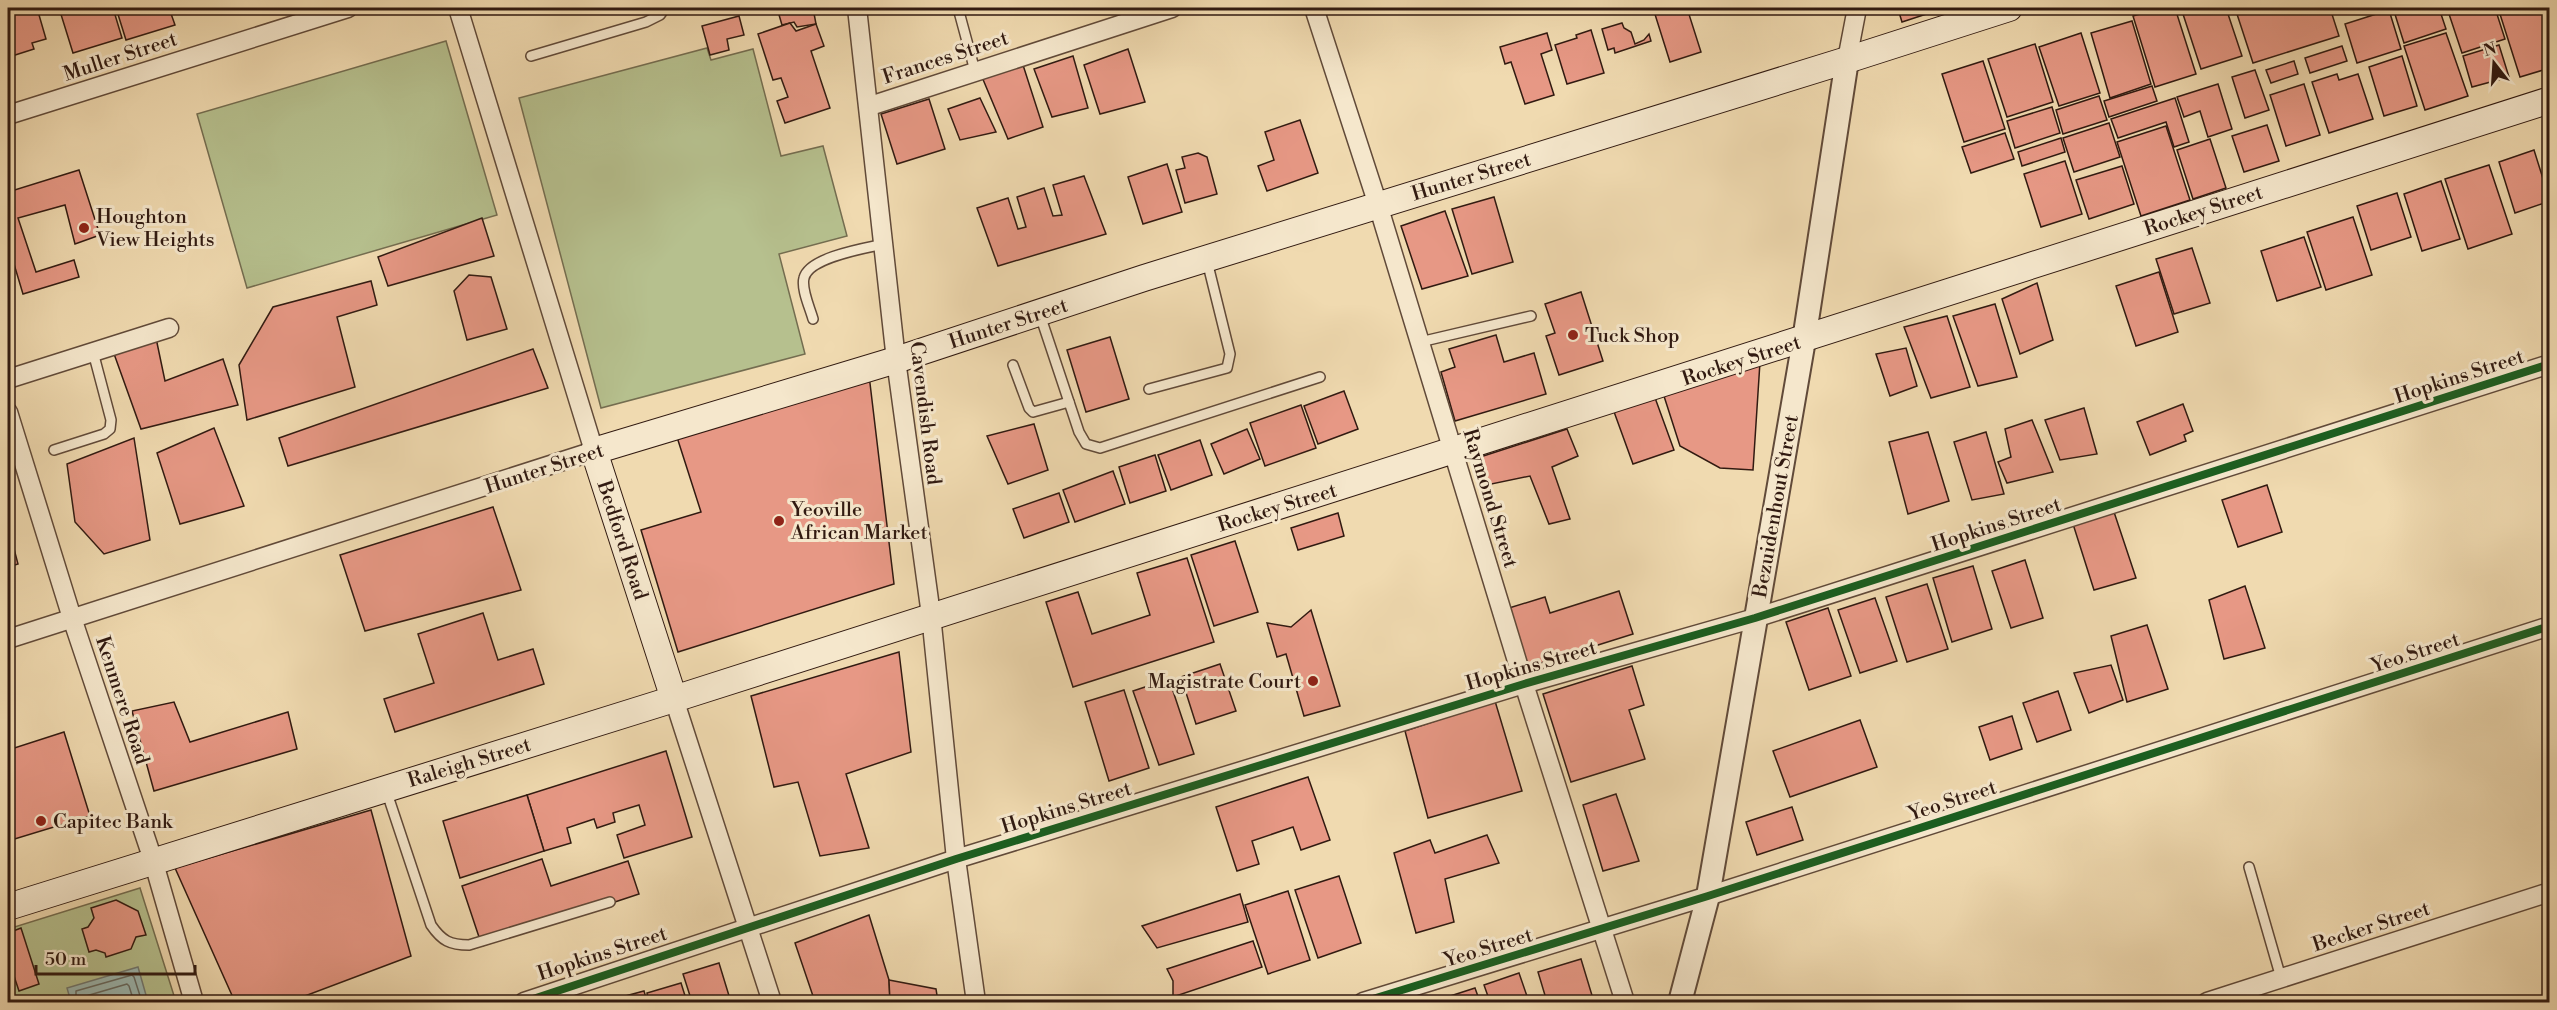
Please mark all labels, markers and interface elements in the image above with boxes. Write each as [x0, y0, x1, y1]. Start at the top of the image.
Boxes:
street label: Frances Street [879, 26, 1012, 91]
street label: Muller Street [60, 27, 180, 88]
north arrow [2464, 33, 2524, 93]
text: N [2481, 38, 2499, 61]
street label: Hunter Street [1409, 147, 1534, 207]
street label: Rockey Street [2141, 180, 2266, 242]
place label: Houghton View Heights [95, 205, 215, 253]
marker: Houghton View Heights [77, 221, 91, 235]
street label: Hunter Street [946, 293, 1071, 355]
place label: Tuck Shop [1585, 324, 1680, 349]
marker: Tuck Shop [1566, 328, 1580, 342]
street label: Rockey Street [1679, 330, 1804, 392]
street label: Cavendish Road [903, 340, 946, 487]
street label: Hopkins Street [2391, 345, 2528, 410]
street label: Bezuidenhout Street [1748, 413, 1805, 601]
street label: Raymond Street [1456, 426, 1523, 571]
street label: Hunter Street [482, 438, 607, 500]
street label: Bedford Road [590, 477, 653, 604]
street label: Rockey Street [1215, 478, 1340, 538]
street label: Hopkins Street [1928, 493, 2065, 558]
place label: Yeoville African Market [790, 498, 928, 546]
marker: Yeoville African Market [772, 514, 786, 528]
street label: Yeo Street [2367, 627, 2463, 680]
street label: Kenmere Road [89, 633, 154, 768]
street label: Hopkins Street [1463, 636, 1600, 697]
place label: Magistrate Court [1148, 670, 1301, 695]
marker: Magistrate Court [1306, 674, 1320, 688]
street label: Raleigh Street [405, 733, 534, 794]
street label: Yeo Street [1904, 775, 2000, 828]
street label: Hopkins Street [998, 777, 1135, 840]
place label: Capitec Bank [53, 810, 174, 835]
marker: Capitec Bank [34, 814, 48, 828]
street label: Becker Street [2309, 897, 2433, 958]
street label: Hopkins Street [534, 922, 671, 987]
street label: Yeo Street [1440, 923, 1536, 974]
scale bar [36, 938, 195, 976]
text: 50 m [45, 948, 87, 971]

